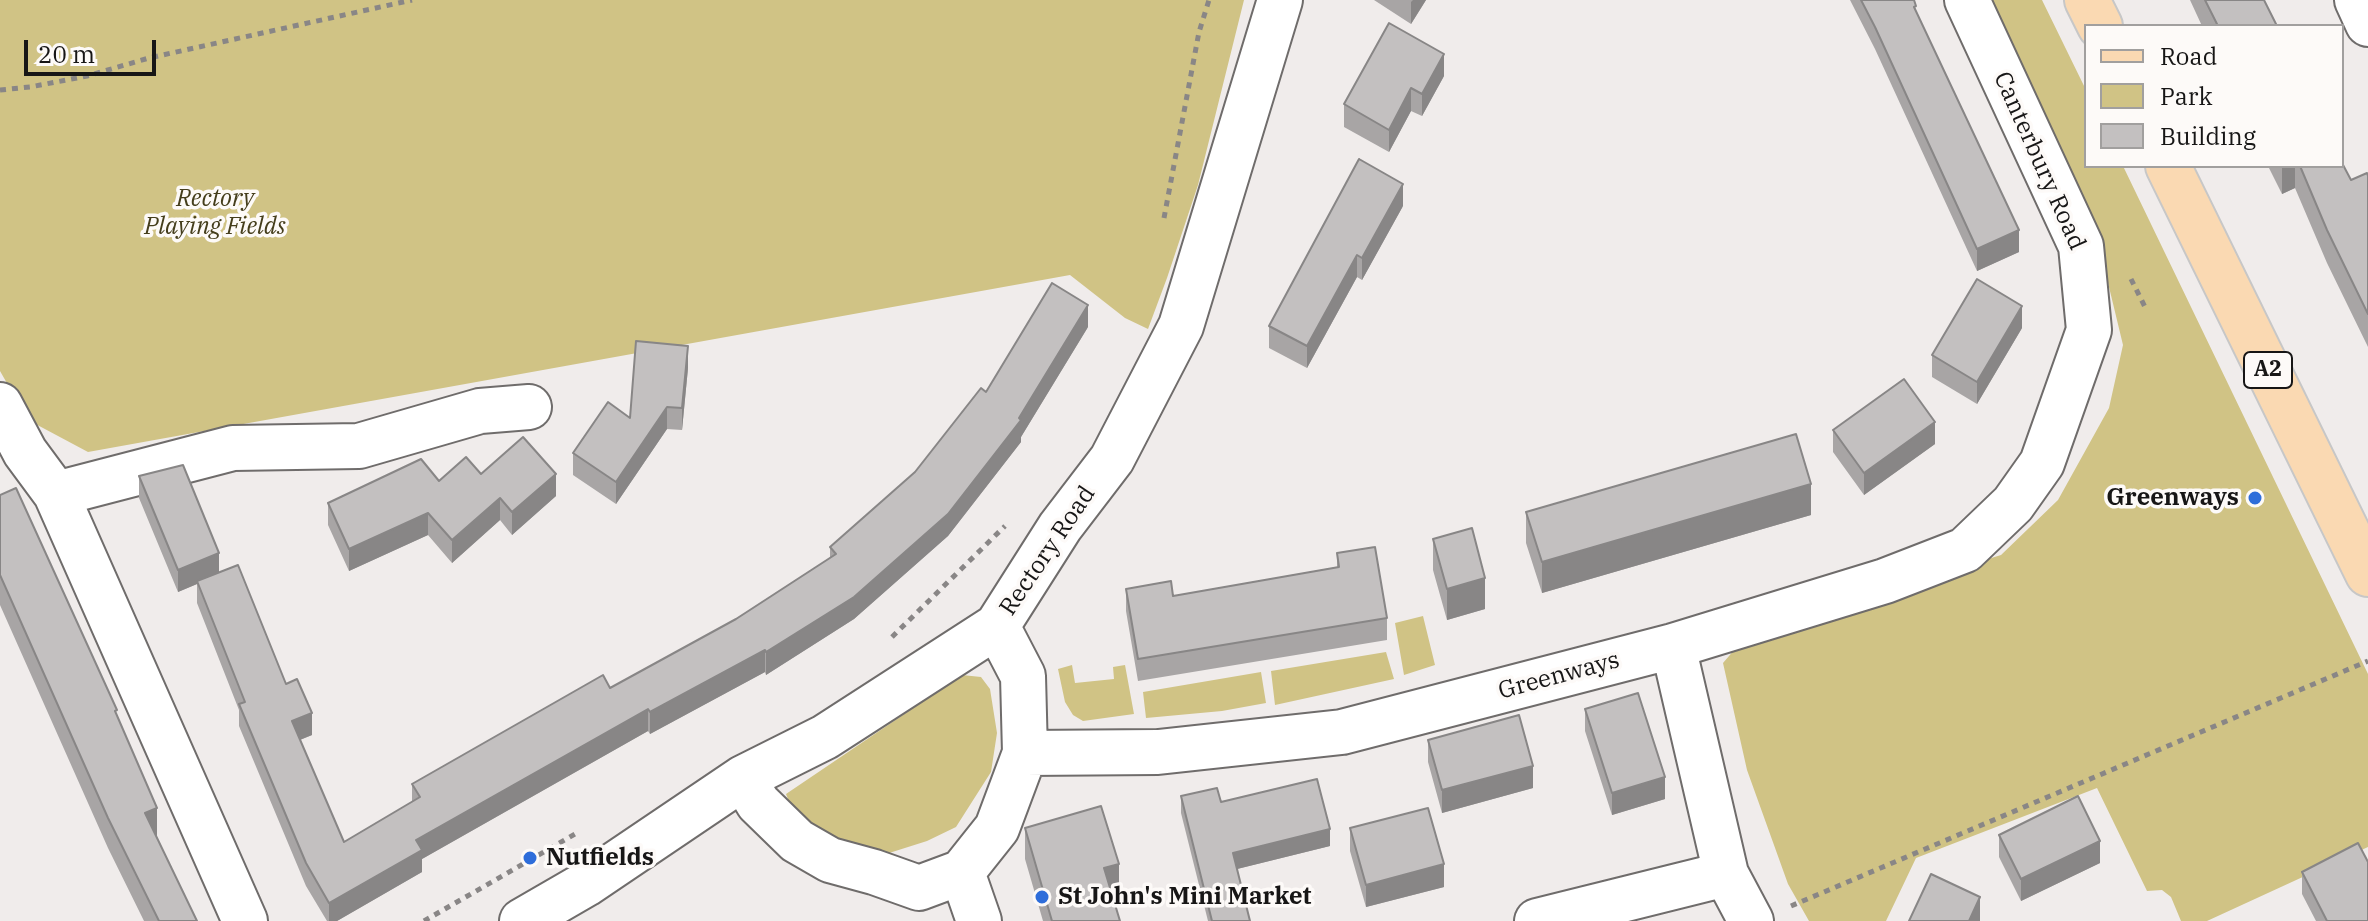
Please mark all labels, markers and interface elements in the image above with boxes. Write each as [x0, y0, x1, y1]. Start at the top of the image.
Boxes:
scale bar [28, 24, 160, 74]
legend [2084, 24, 2344, 168]
text: 20 m [38, 38, 95, 70]
text: Road [2160, 40, 2217, 72]
street label: Canterbury Road [1987, 67, 2091, 255]
text: Park [2160, 80, 2212, 112]
text: Building [2160, 120, 2256, 152]
park label: Rectory Playing Fields [144, 185, 286, 241]
road number: A2 [2244, 352, 2292, 388]
street label: Rectory Road [994, 481, 1102, 621]
place label: Greenways [2106, 484, 2239, 512]
marker: Greenways [2246, 489, 2264, 507]
street label: Greenways [1495, 646, 1623, 706]
place label: Nutfields [546, 844, 654, 872]
marker: Nutfields [521, 849, 539, 867]
place label: St John's Mini Market [1058, 883, 1312, 911]
marker: St John's Mini Market [1033, 888, 1051, 906]

